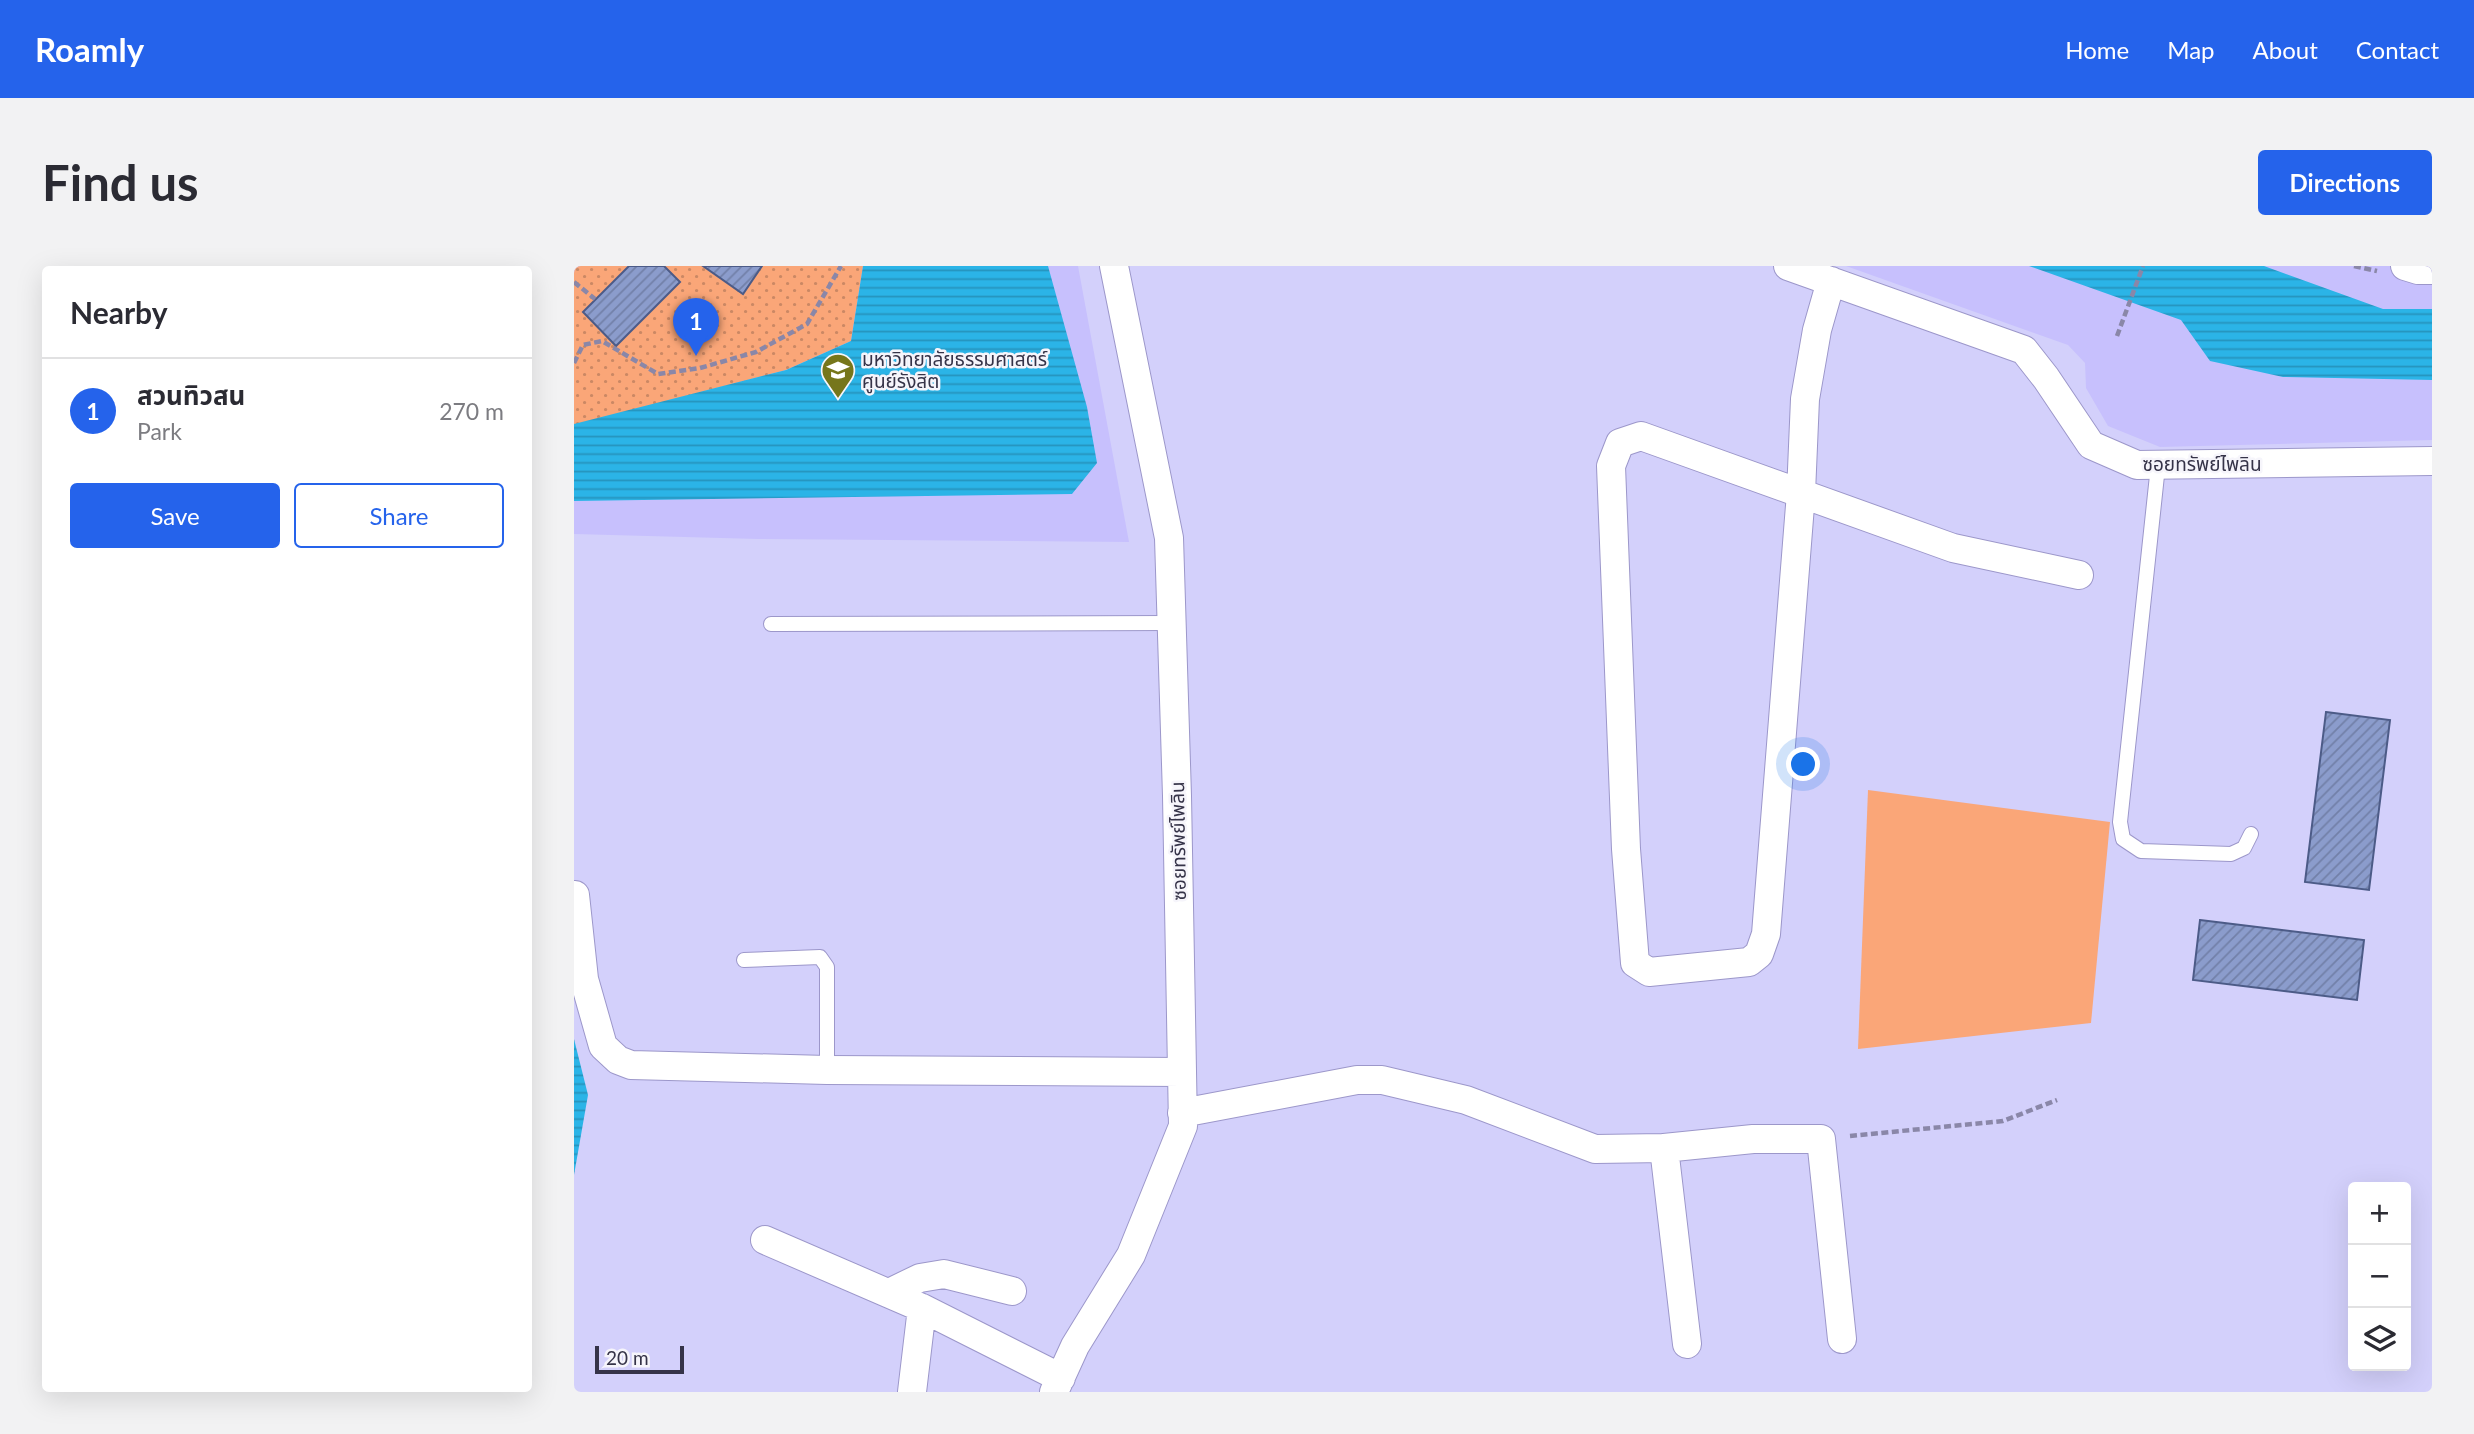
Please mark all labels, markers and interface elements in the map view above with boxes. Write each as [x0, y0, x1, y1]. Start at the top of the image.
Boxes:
text: Roamly [35, 29, 144, 69]
text: Home [2065, 35, 2129, 64]
text: Map [2167, 35, 2215, 64]
text: About [2253, 35, 2318, 64]
text: Contact [2356, 35, 2439, 64]
button: Directions [2258, 150, 2432, 215]
text: Find us [42, 153, 199, 211]
text: Nearby [70, 294, 168, 330]
pin: 1 [673, 298, 719, 356]
place label: มหาวิทยาลัยธรรมศาสตร์ ศูนย์รังสิต [862, 347, 1048, 394]
school or university icon: มหาวิทยาลัยธรรมศาสตร์ ศูนย์รังสิต [819, 351, 857, 400]
text: สวนทิวสน [137, 379, 245, 411]
text: 1 [86, 397, 100, 425]
text: 270 m [439, 397, 504, 425]
text: Park [137, 417, 182, 445]
street label: ซอยทรัพย์ไพลิน [2142, 452, 2262, 475]
button: Save [70, 483, 280, 548]
button: Share [294, 483, 504, 548]
your location [1786, 747, 1820, 781]
street label: ซอยทรัพย์ไพลิน [1165, 781, 1190, 901]
map controls [2348, 1182, 2411, 1371]
button: + [2348, 1182, 2411, 1245]
button: − [2348, 1245, 2411, 1308]
button: layers [2348, 1308, 2411, 1371]
scale bar [595, 1343, 684, 1375]
text: 20 m [606, 1346, 649, 1369]

